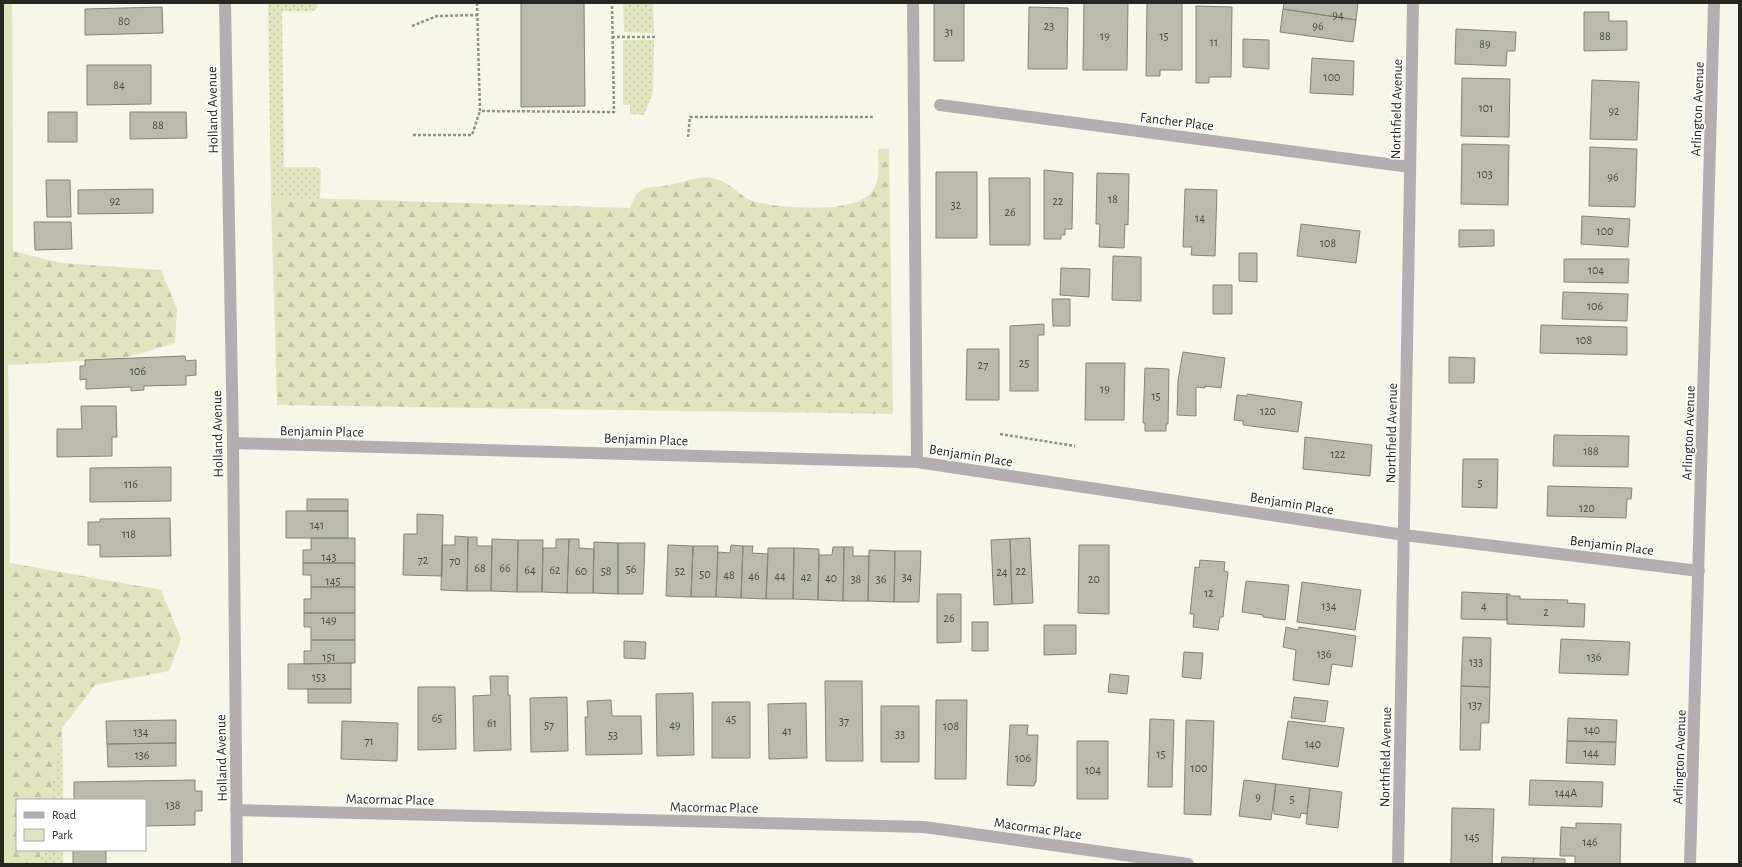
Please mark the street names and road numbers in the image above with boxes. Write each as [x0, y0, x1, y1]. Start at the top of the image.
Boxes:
street label: Northfield Avenue [1389, 59, 1405, 159]
street label: Arlington Avenue [1689, 61, 1707, 157]
street label: Holland Avenue [205, 66, 221, 154]
street label: Fancher Place [1139, 111, 1215, 133]
street label: Northfield Avenue [1384, 383, 1400, 483]
street label: Arlington Avenue [1680, 385, 1698, 481]
street label: Holland Avenue [210, 390, 226, 478]
street label: Benjamin Place [280, 424, 364, 440]
street label: Benjamin Place [604, 432, 688, 448]
street label: Benjamin Place [928, 442, 1014, 469]
street label: Benjamin Place [1249, 490, 1335, 517]
street label: Benjamin Place [1569, 534, 1655, 558]
street label: Northfield Avenue [1378, 707, 1394, 807]
street label: Arlington Avenue [1671, 709, 1689, 805]
street label: Holland Avenue [214, 714, 230, 802]
street label: Macormac Place [346, 792, 434, 808]
street label: Macormac Place [670, 800, 758, 816]
street label: Macormac Place [993, 816, 1083, 842]

